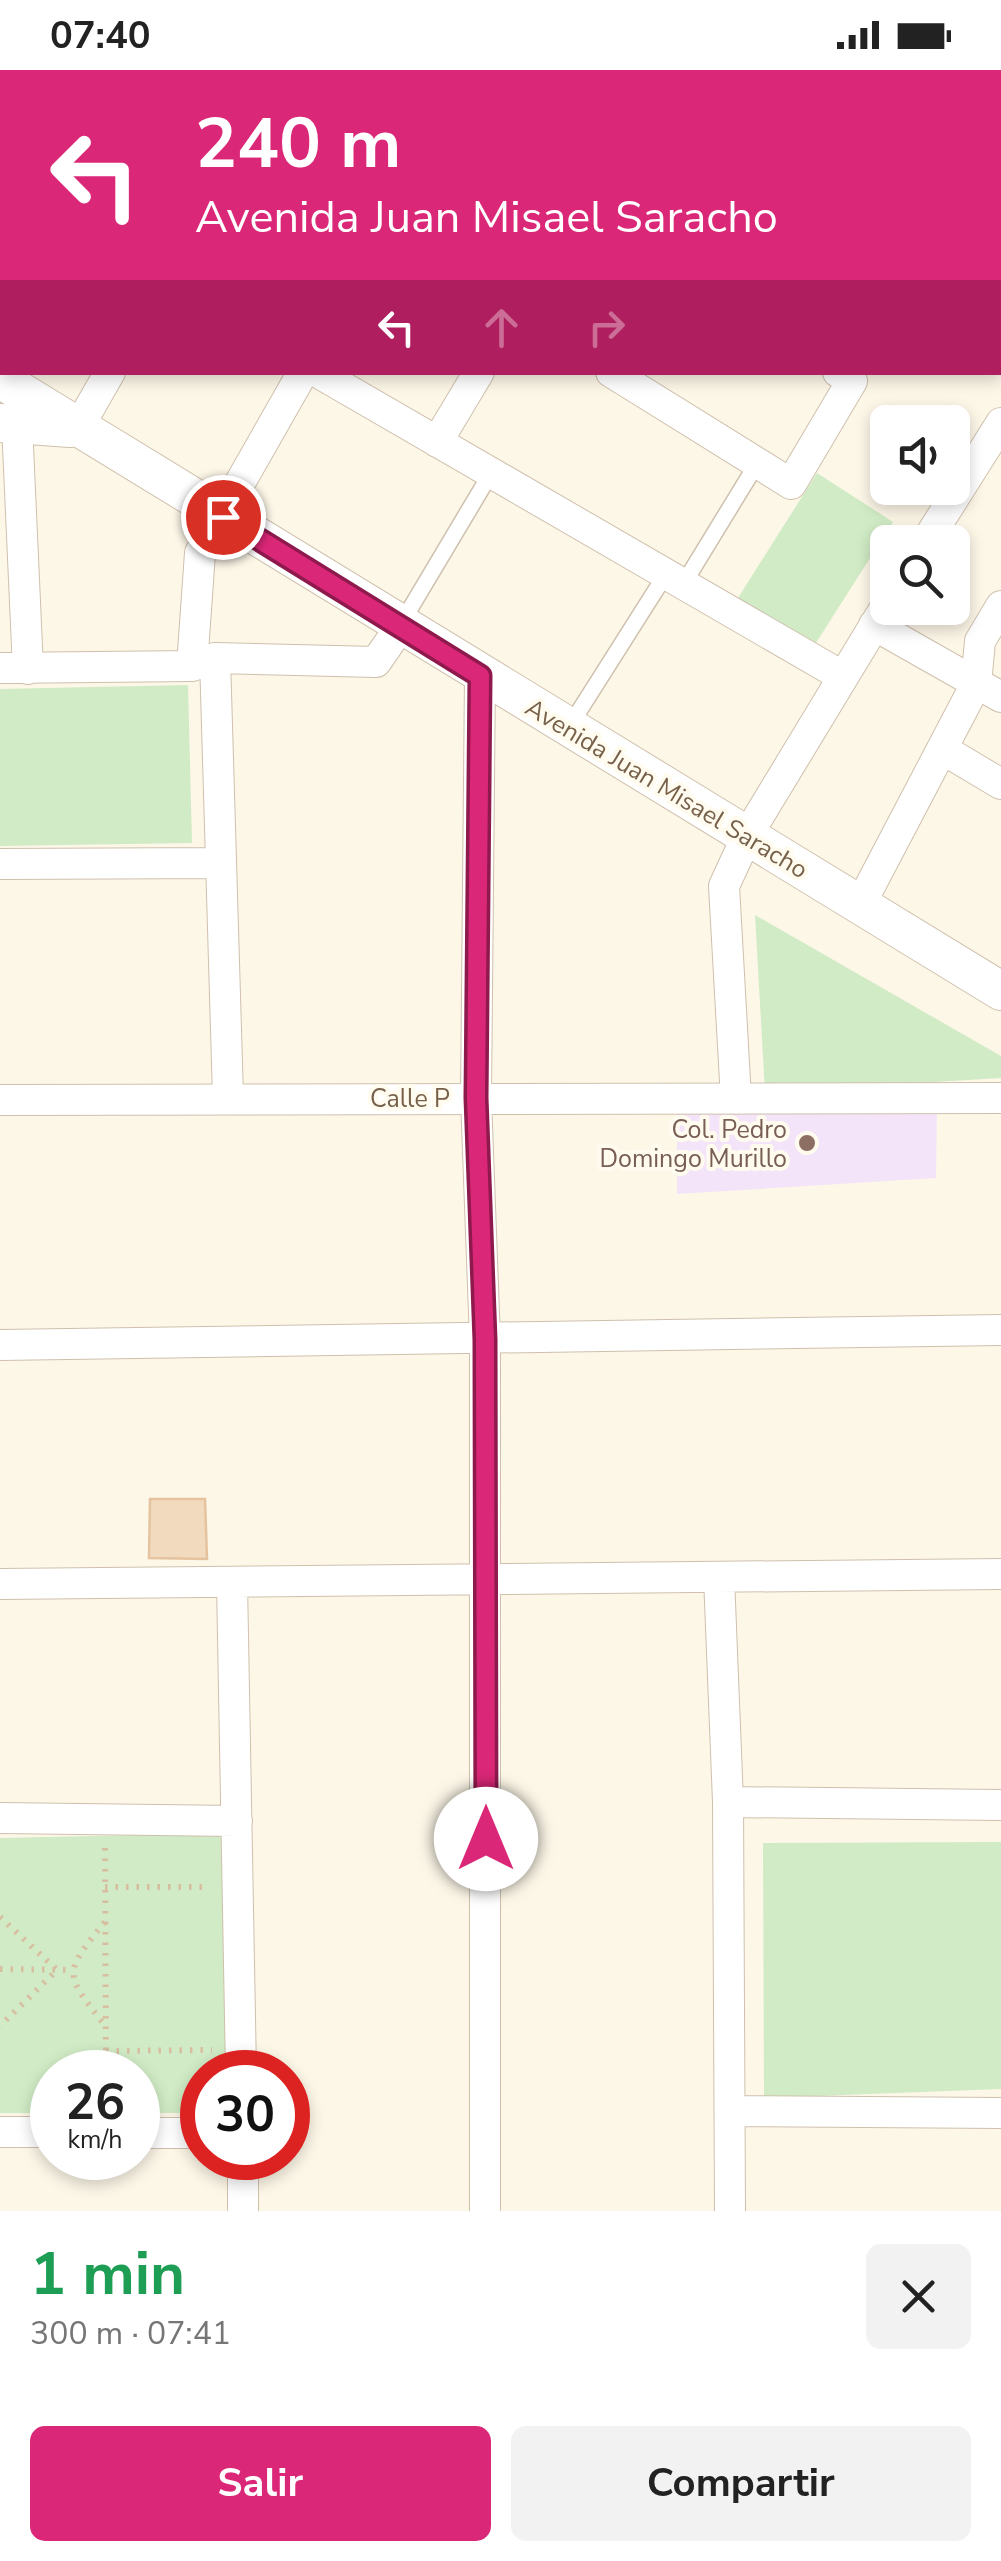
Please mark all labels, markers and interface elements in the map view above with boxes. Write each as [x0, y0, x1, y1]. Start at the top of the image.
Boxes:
text: 07:40 [50, 10, 151, 61]
text: 240 m [195, 96, 401, 192]
icon: left [30, 110, 160, 240]
text: Avenida Juan Misael Saracho [195, 187, 778, 248]
icon: left [369, 300, 424, 355]
icon: ahead [474, 300, 529, 355]
icon: right [579, 300, 634, 355]
map controls [870, 405, 970, 625]
button: sound [870, 405, 970, 505]
pin [181, 475, 266, 560]
icon: arrive [196, 490, 251, 545]
button: search [870, 525, 970, 625]
street label: Avenida Juan Misael Saracho [519, 691, 814, 887]
street label: Calle P [370, 1082, 450, 1116]
place label: Col. Pedro Domingo Murillo [599, 1113, 787, 1176]
marker: Col. Pedro Domingo Murillo [796, 1132, 818, 1154]
position arrow [434, 1787, 538, 1891]
speed limit sign: 30 [180, 2050, 310, 2180]
text: 26 [65, 2068, 125, 2137]
text: km/h [67, 2123, 123, 2157]
text: 1 min [30, 2233, 185, 2315]
button: close [866, 2244, 971, 2349]
text: 300 m · 07:41 [30, 2312, 231, 2355]
button: Salir [30, 2426, 491, 2541]
button: Compartir [511, 2426, 971, 2541]

